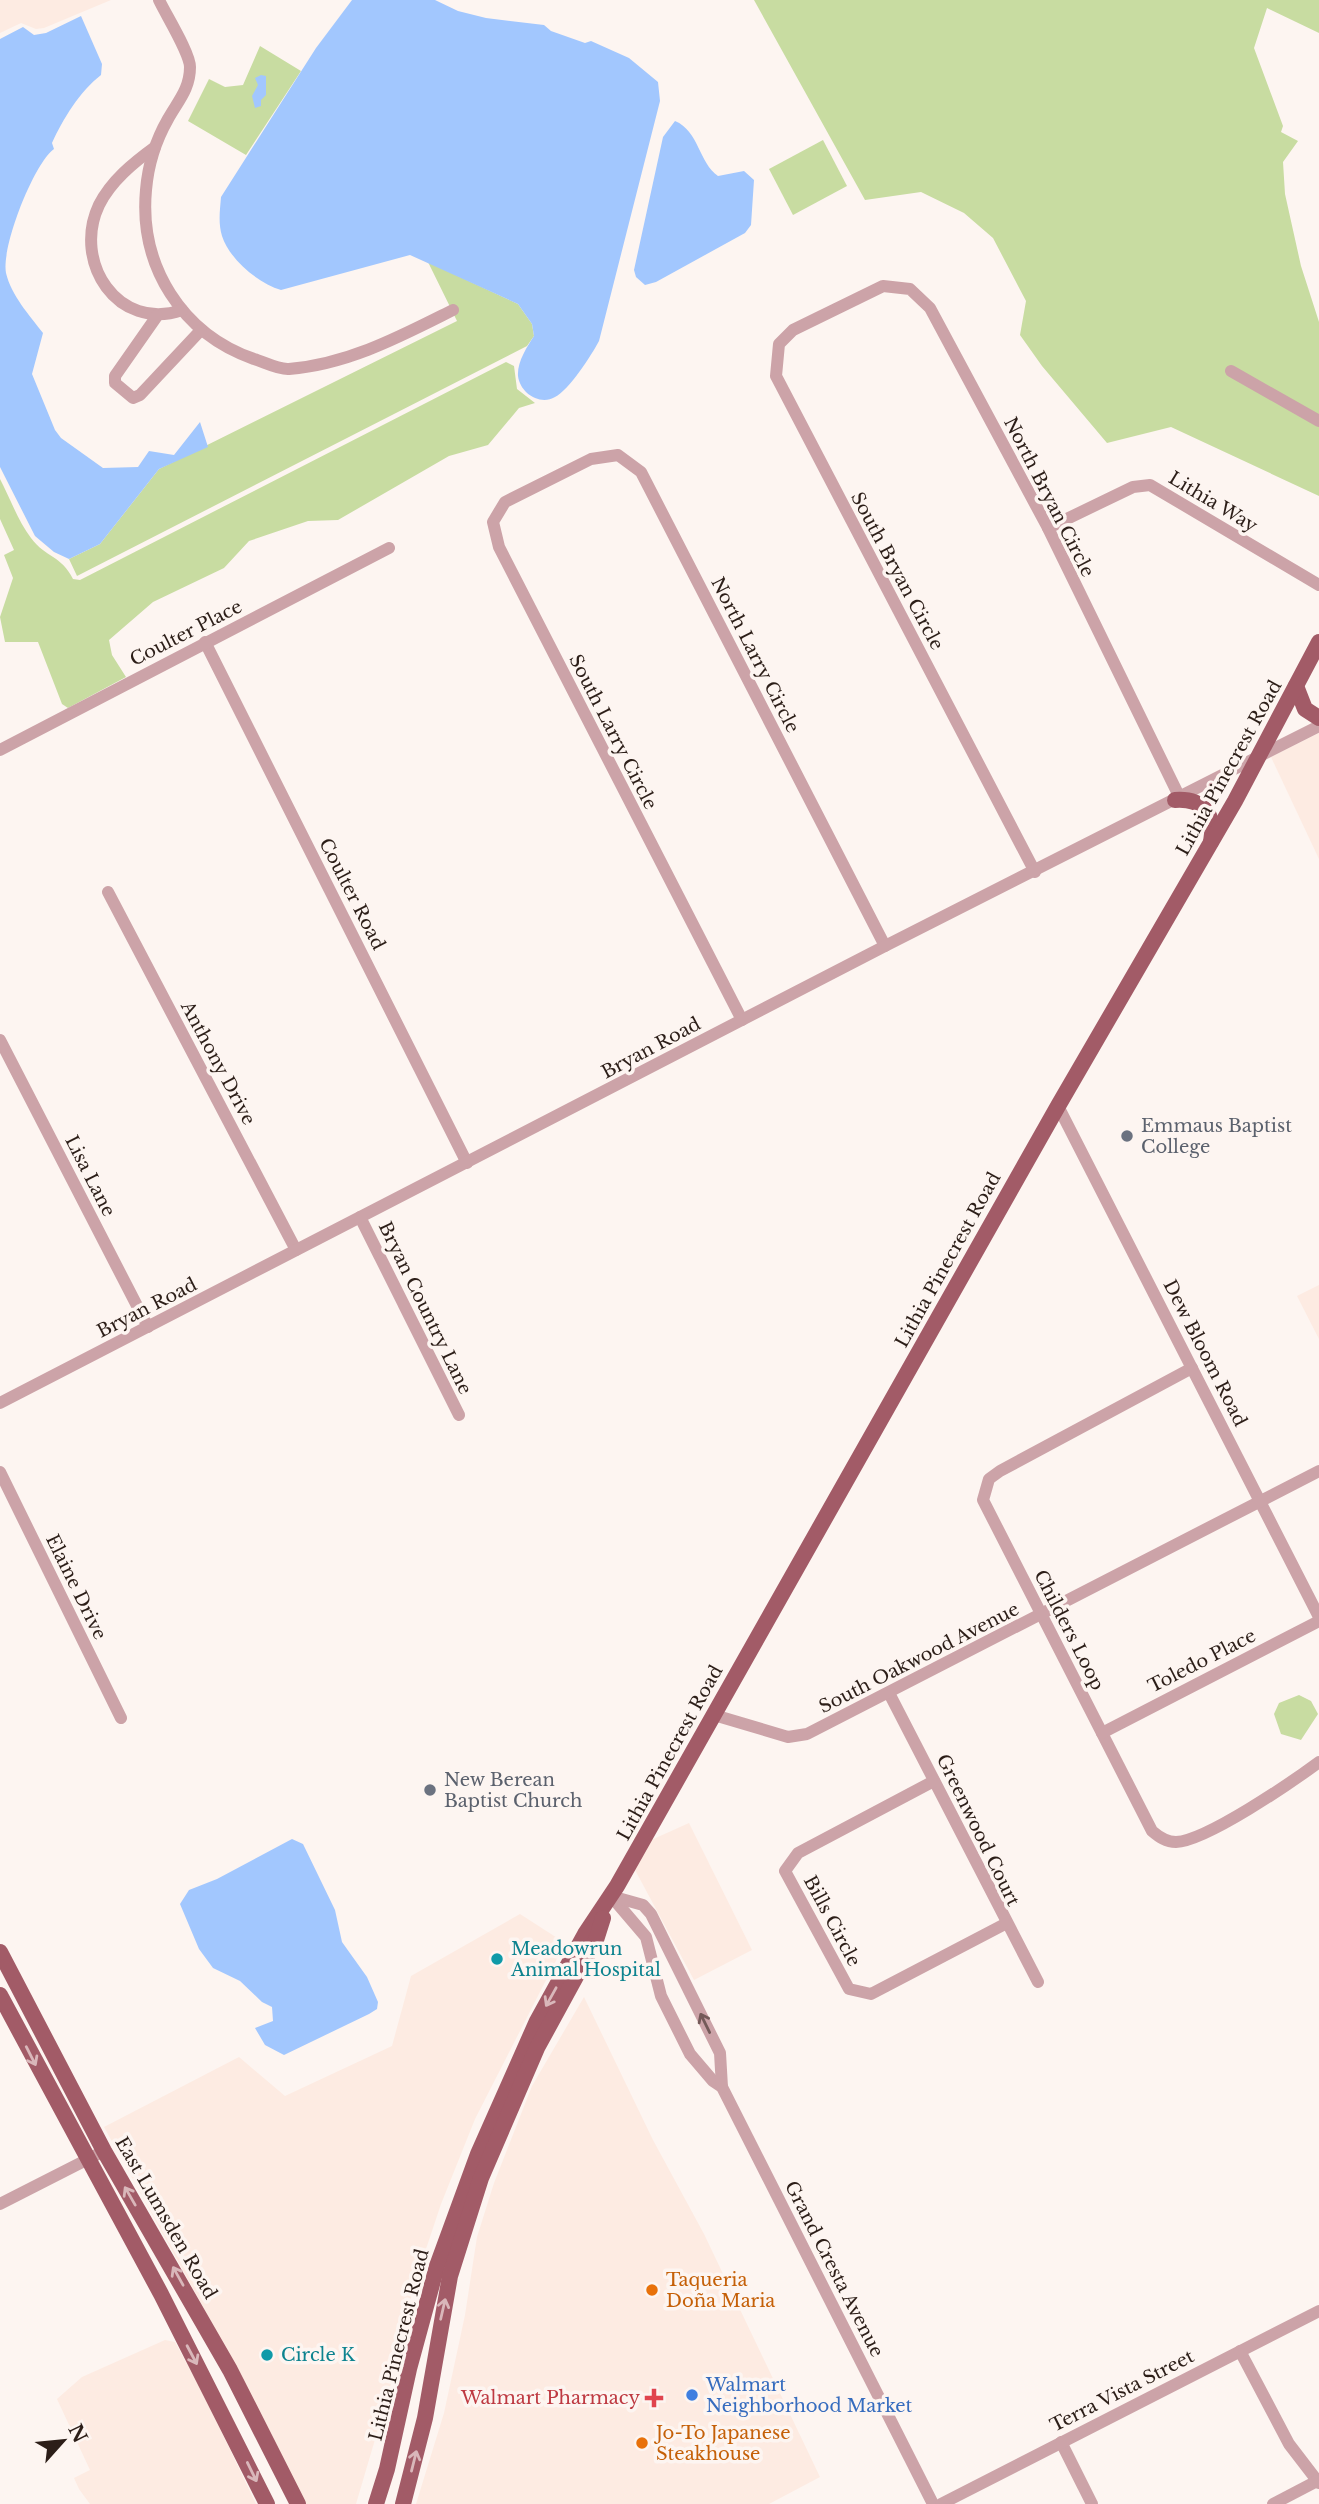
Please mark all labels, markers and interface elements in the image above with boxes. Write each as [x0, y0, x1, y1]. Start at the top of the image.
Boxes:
street label: North Bryan Circle [999, 413, 1099, 581]
street label: Lithia Way [1165, 467, 1262, 537]
street label: South Bryan Circle [846, 488, 948, 654]
street label: North Larry Circle [706, 574, 804, 736]
street label: Coulter Place [126, 595, 246, 671]
street label: South Larry Circle [564, 651, 662, 813]
street label: Lithia Pinecrest Road [1172, 676, 1286, 860]
street label: Coulter Road [314, 834, 390, 954]
street label: Anthony Drive [176, 997, 260, 1129]
street label: Bryan Road [598, 1013, 704, 1083]
place label: Emmaus Baptist College [1141, 1115, 1292, 1158]
marker: Emmaus Baptist College [1119, 1128, 1135, 1144]
street label: Lisa Lane [60, 1132, 120, 1220]
street label: Lithia Pinecrest Road [891, 1168, 1005, 1352]
street label: Bryan Country Lane [374, 1218, 476, 1398]
street label: Bryan Road [93, 1273, 201, 1343]
street label: Dew Bloom Road [1159, 1276, 1251, 1430]
street label: Elaine Drive [41, 1531, 111, 1643]
street label: Childers Loop [1029, 1566, 1109, 1694]
street label: South Oakwood Avenue [815, 1598, 1023, 1718]
street label: Toledo Place [1145, 1624, 1259, 1698]
street label: Lithia Pinecrest Road [613, 1661, 727, 1845]
street label: Greenwood Court [932, 1750, 1024, 1910]
place label: New Berean Baptist Church [444, 1769, 582, 1812]
marker: New Berean Baptist Church [422, 1782, 438, 1798]
street label: Bills Circle [799, 1872, 865, 1970]
place label: Meadowrun Animal Hospital [510, 1938, 661, 1981]
marker: Meadowrun Animal Hospital [489, 1951, 505, 1967]
one-way arrow [543, 1986, 557, 2006]
one-way arrow [698, 2013, 712, 2034]
one-way arrow [25, 2045, 38, 2066]
street label: East Lumsden Road [111, 2133, 221, 2303]
street label: Grand Cresta Avenue [780, 2177, 888, 2361]
one-way arrow [123, 2186, 137, 2206]
street label: Lithia Pinecrest Road [364, 2247, 434, 2443]
one-way arrow [171, 2266, 185, 2286]
place label: Taqueria Doña Maria [666, 2269, 775, 2312]
marker: Taqueria Doña Maria [644, 2282, 660, 2298]
one-way arrow [437, 2298, 450, 2320]
one-way arrow [186, 2344, 199, 2365]
place label: Circle K [281, 2344, 356, 2366]
street label: Terra Vista Street [1046, 2345, 1198, 2437]
marker: Circle K [259, 2347, 275, 2363]
place label: Walmart Neighborhood Market [705, 2374, 913, 2417]
place label: Walmart Pharmacy [460, 2387, 640, 2409]
marker: Walmart Neighborhood Market [684, 2387, 700, 2403]
marker: Walmart Pharmacy [646, 2390, 662, 2406]
north arrow [28, 2406, 98, 2476]
text: N [63, 2420, 92, 2447]
place label: Jo-To Japanese Steakhouse [654, 2422, 791, 2465]
marker: Jo-To Japanese Steakhouse [634, 2435, 650, 2451]
one-way arrow [408, 2450, 421, 2473]
one-way arrow [245, 2461, 259, 2482]

